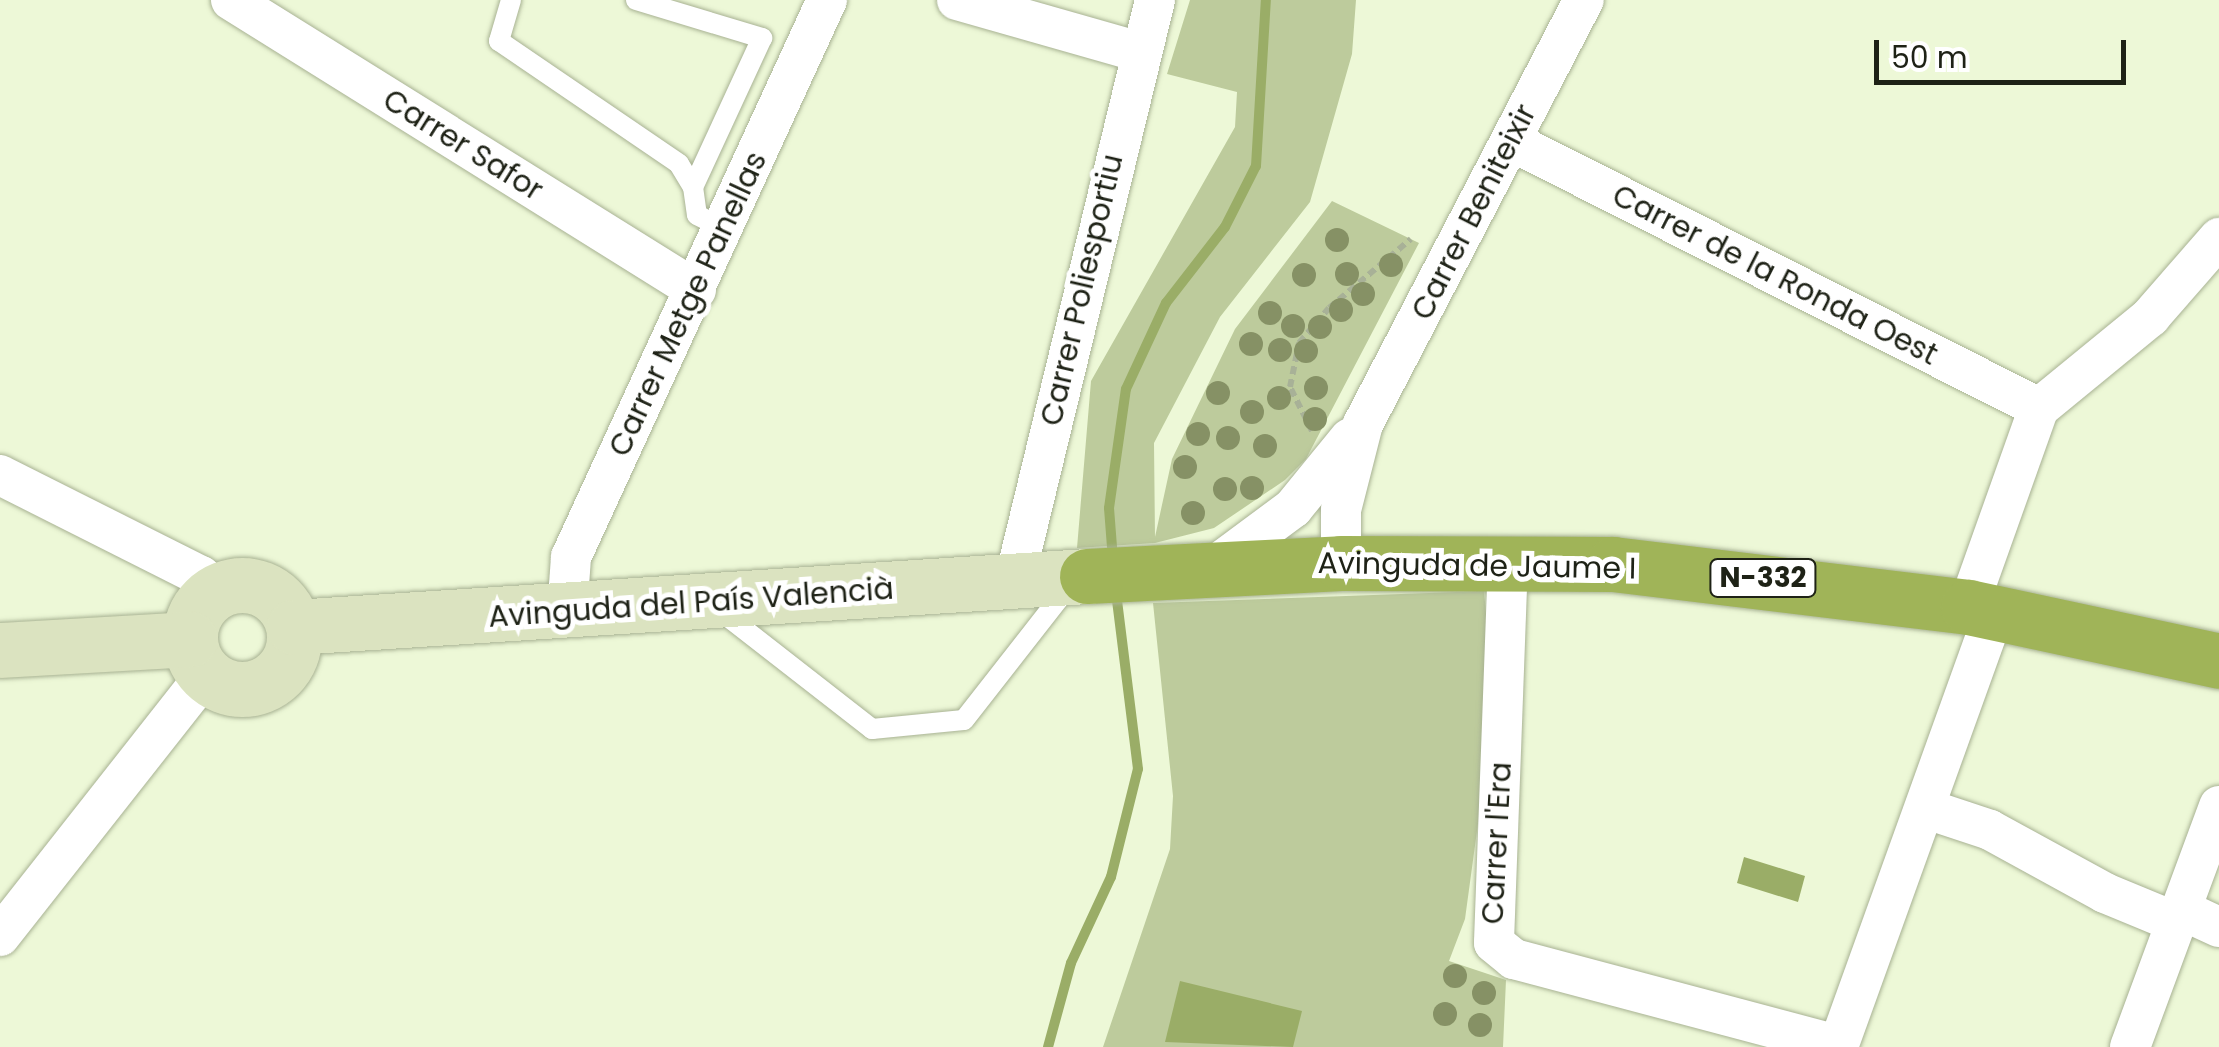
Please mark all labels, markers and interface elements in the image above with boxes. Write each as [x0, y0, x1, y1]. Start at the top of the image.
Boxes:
scale bar [1879, 20, 2132, 82]
text: 50 m [1891, 36, 1968, 79]
street label: Carrer Safor [376, 82, 550, 208]
street label: Carrer Beniteixir [1404, 98, 1544, 326]
street label: Carrer Metge Panellas [602, 146, 774, 462]
street label: Carrer Poliesportiu [1033, 151, 1131, 429]
street label: Carrer de la Ronda Oest [1606, 177, 1944, 373]
street label: Avinguda de Jaume I [1317, 545, 1637, 587]
road number: N-332 [1708, 555, 1818, 601]
street label: Avinguda del País Valencià [487, 571, 895, 635]
street label: Carrer l'Era [1475, 761, 1519, 925]

